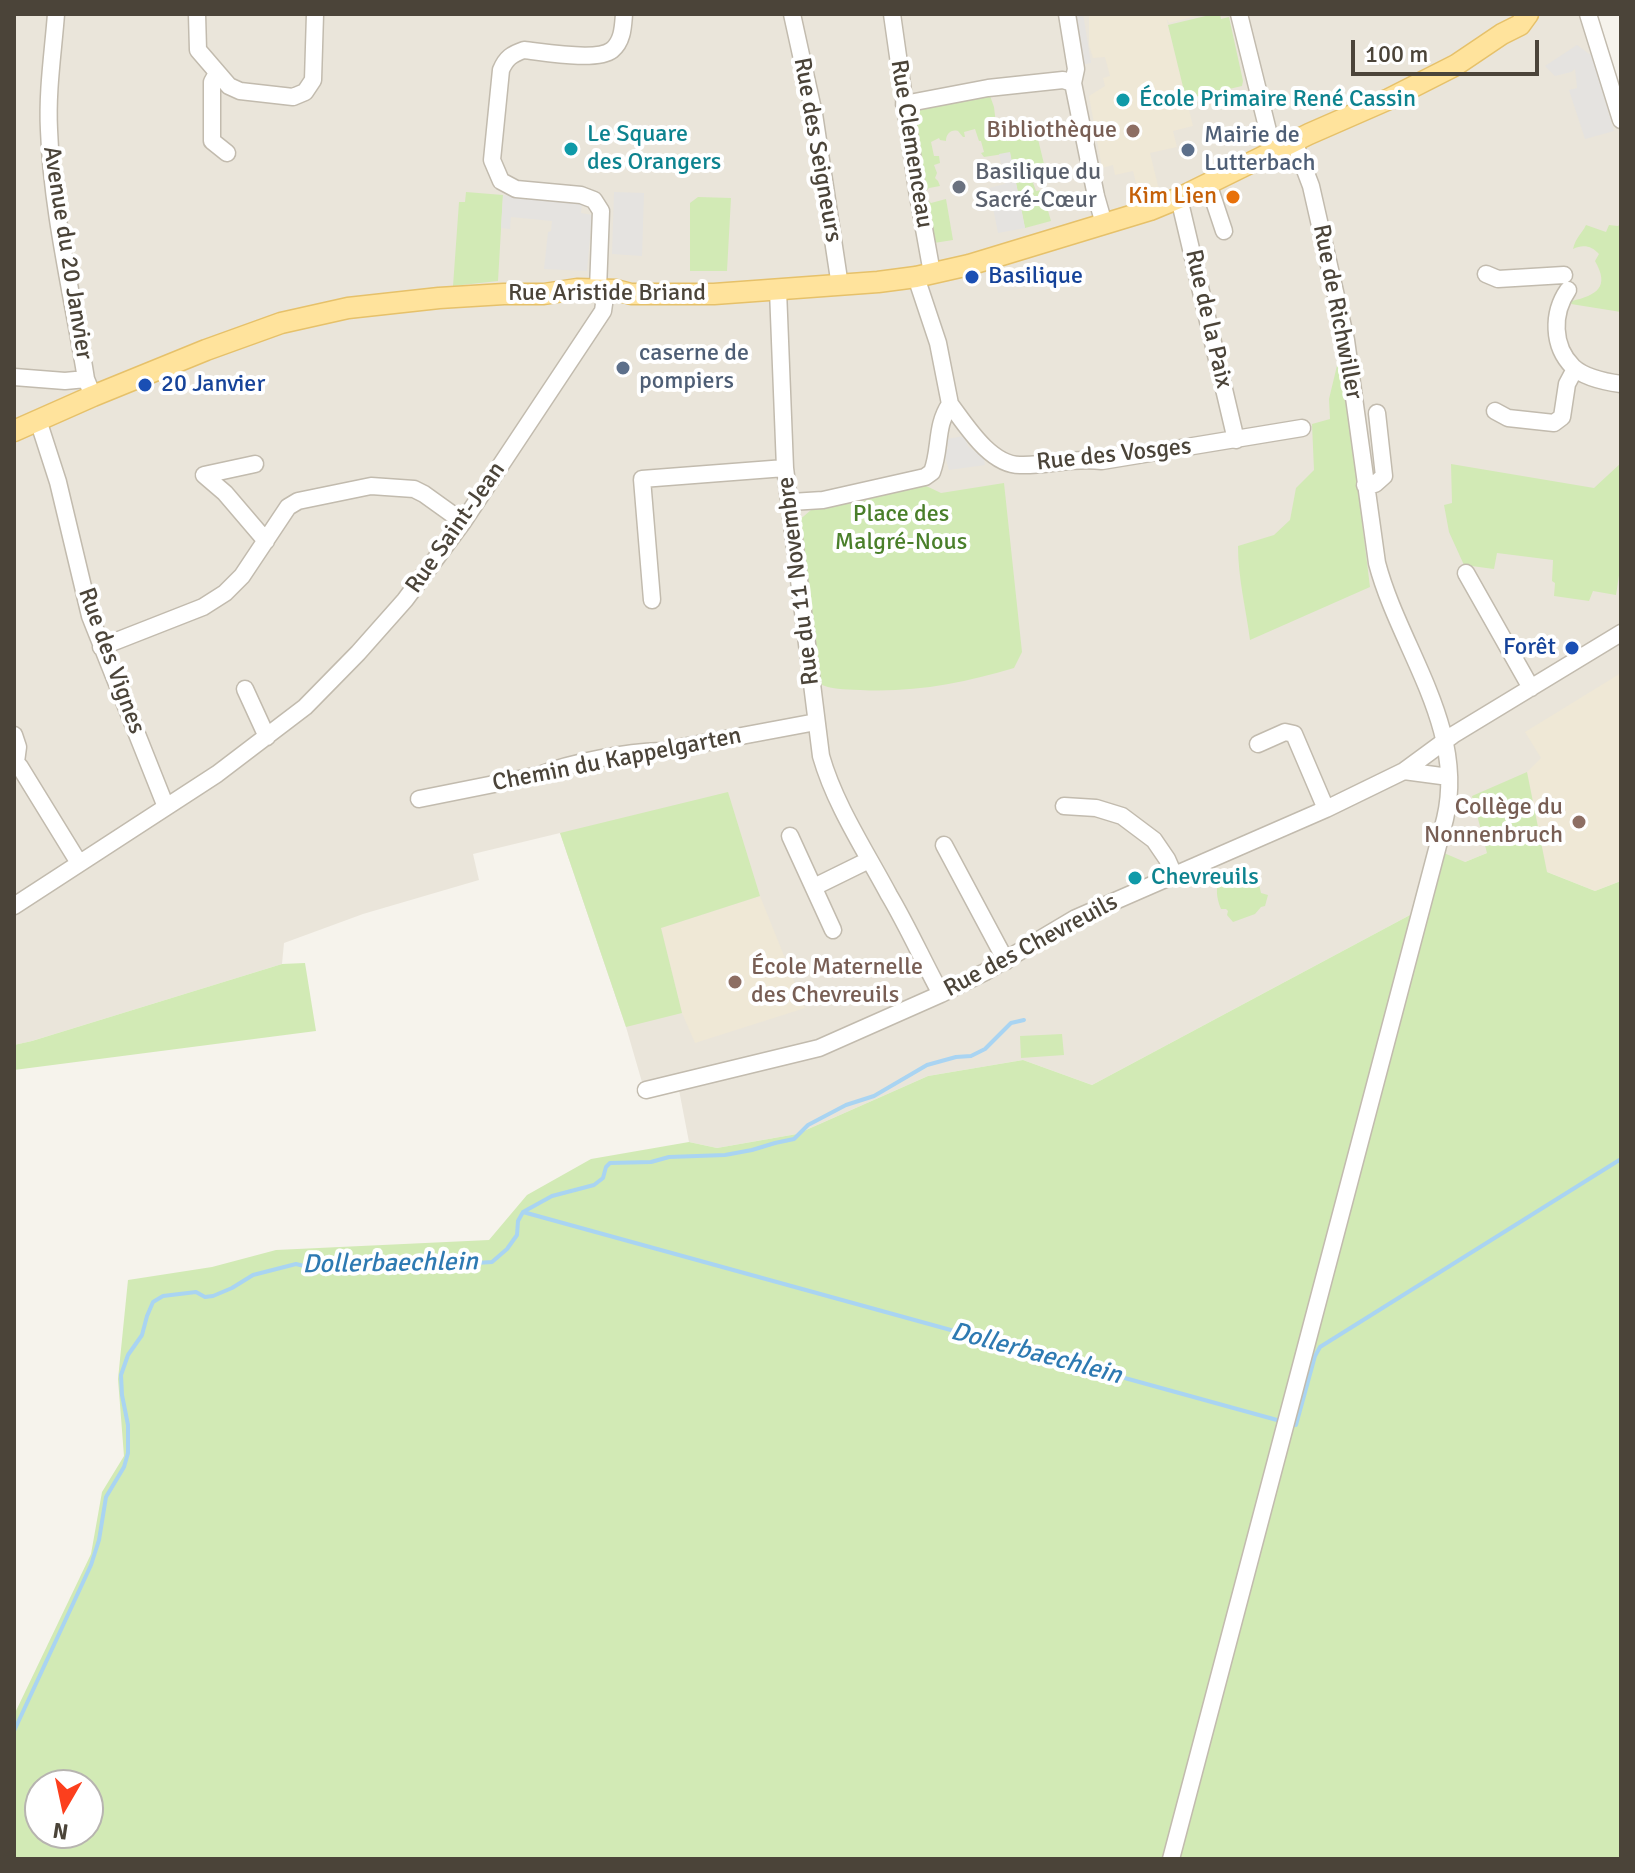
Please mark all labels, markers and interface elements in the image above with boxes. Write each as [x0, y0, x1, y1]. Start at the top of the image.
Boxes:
scale bar [1355, 24, 1543, 74]
text: 100 m [1365, 39, 1428, 69]
street label: Rue des Seigneurs [787, 55, 847, 245]
street label: Rue Clemenceau [883, 58, 939, 230]
place label: École Primaire René Cassin [1139, 86, 1416, 114]
marker: École Primaire René Cassin [1114, 91, 1132, 109]
place label: Bibliothèque [986, 117, 1117, 145]
place label: Le Square des Orangers [587, 121, 721, 177]
marker: Bibliothèque [1124, 122, 1142, 140]
place label: Mairie de Lutterbach [1204, 122, 1316, 178]
marker: Le Square des Orangers [562, 140, 580, 158]
marker: Mairie de Lutterbach [1179, 141, 1197, 159]
street label: Avenue du 20 Janvier [36, 144, 98, 362]
place label: Basilique du Sacré-Cœur [975, 159, 1101, 215]
marker: Basilique du Sacré-Cœur [950, 178, 968, 196]
place label: Kim Lien [1128, 183, 1217, 211]
marker: Kim Lien [1224, 188, 1242, 206]
street label: Rue de Richwiller [1306, 222, 1368, 402]
street label: Rue de la Paix [1178, 247, 1238, 391]
place label: Basilique [988, 263, 1083, 291]
marker: Basilique [963, 268, 981, 286]
street label: Rue Aristide Briand [508, 280, 706, 308]
place label: caserne de pompiers [639, 340, 749, 396]
marker: caserne de pompiers [614, 359, 632, 377]
place label: 20 Janvier [161, 371, 265, 399]
marker: 20 Janvier [136, 376, 154, 394]
street label: Rue des Vosges [1035, 433, 1193, 477]
street label: Rue Saint-Jean [400, 457, 512, 599]
street label: Rue du 11 Novembre [772, 475, 826, 687]
park label: Place des Malgré-Nous [835, 501, 967, 557]
street label: Rue des Vignes [71, 584, 151, 738]
place label: Forêt [1503, 634, 1556, 662]
marker: Forêt [1563, 639, 1581, 657]
street label: Chemin du Kappelgarten [490, 722, 744, 798]
place label: Collège du Nonnenbruch [1424, 794, 1563, 850]
marker: Collège du Nonnenbruch [1570, 813, 1588, 831]
place label: Chevreuils [1151, 864, 1259, 892]
marker: Chevreuils [1126, 869, 1144, 887]
street label: Rue des Chevreuils [939, 888, 1123, 1004]
place label: École Maternelle des Chevreuils [751, 954, 923, 1010]
marker: École Maternelle des Chevreuils [726, 973, 744, 991]
water label: Dollerbaechlein [302, 1247, 478, 1281]
water label: Dollerbaechlein [947, 1316, 1125, 1392]
north arrow [24, 1769, 104, 1849]
text: N [51, 1817, 70, 1846]

